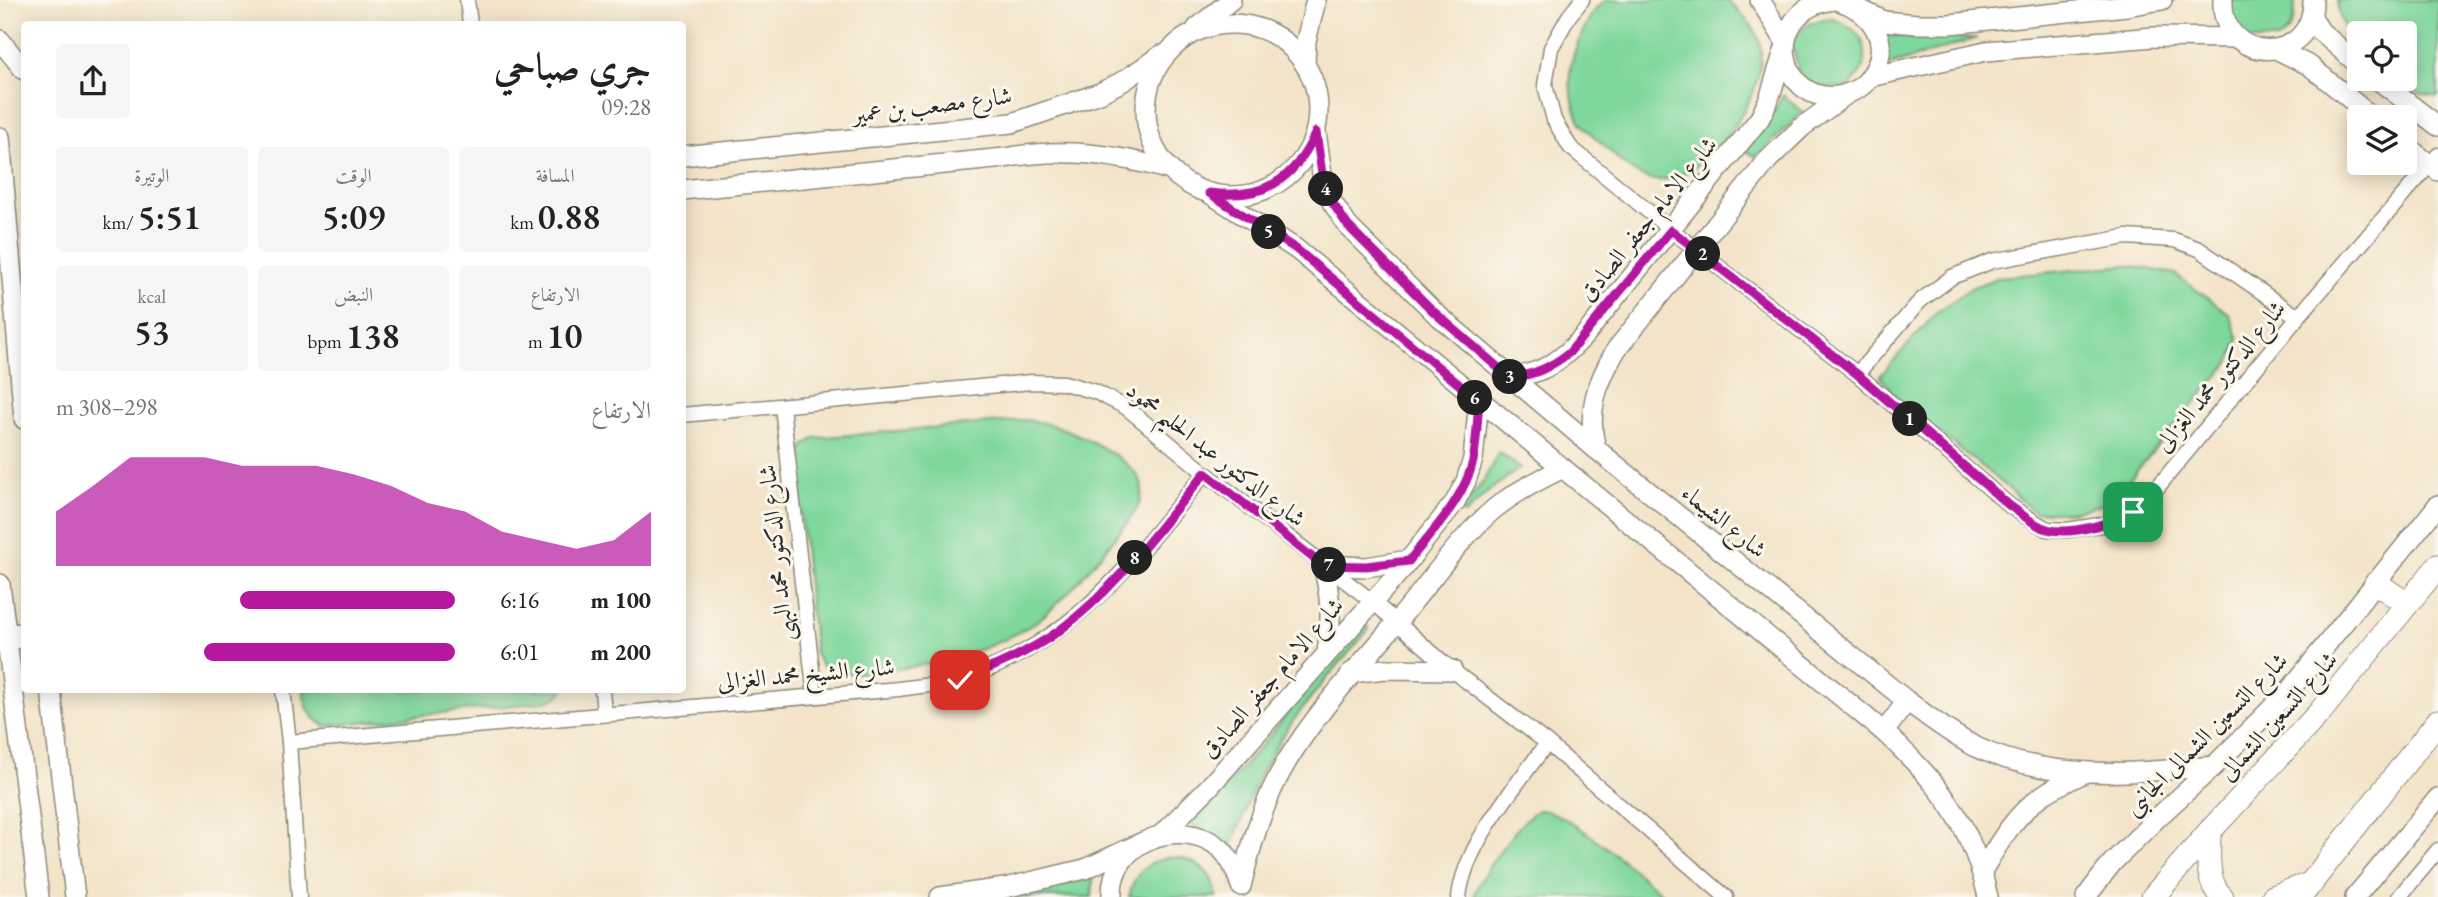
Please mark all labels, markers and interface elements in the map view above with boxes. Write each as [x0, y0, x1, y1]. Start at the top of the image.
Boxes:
map controls [2347, 21, 2417, 175]
button: locate [2347, 21, 2417, 91]
text: جري صباحي [494, 41, 651, 90]
button: share [56, 44, 130, 118]
street label: شارع مصعب بن عمير [847, 79, 1014, 135]
text: 09:28 [601, 92, 651, 122]
button: layers [2347, 105, 2417, 175]
street label: شارع الامام جعفر الصادق [1571, 130, 1728, 311]
text: الوتيرة [134, 163, 169, 188]
text: الوقت [335, 163, 372, 188]
text: المسافة [536, 163, 575, 188]
pin: 4 [1308, 172, 1344, 206]
text: 4 [1320, 176, 1331, 201]
text: 5:51 [138, 194, 201, 239]
text: 5:09 [322, 194, 385, 239]
text: 0.88 [538, 194, 600, 239]
text: /km [103, 210, 138, 235]
text: km [510, 210, 538, 235]
pin: 5 [1252, 215, 1286, 250]
text: 5 [1263, 219, 1274, 244]
pin: 2 [1686, 236, 1720, 272]
text: 2 [1697, 241, 1708, 266]
text: النبض [334, 282, 373, 307]
text: الارتفاع [531, 282, 580, 307]
text: kcal [138, 284, 166, 309]
street label: شارع الدكتور محمد الغزالى [2147, 293, 2296, 461]
text: 53 [134, 309, 170, 354]
text: 138 [346, 313, 400, 358]
text: 10 [547, 313, 582, 358]
text: bpm [307, 329, 346, 354]
text: m [528, 329, 547, 354]
pin: 3 [1492, 360, 1528, 394]
text: 3 [1504, 364, 1515, 389]
street label: شارع الدكتور عبد الحليم محمود [1115, 374, 1312, 541]
pin: 6 [1458, 380, 1492, 416]
text: 6 [1469, 385, 1480, 410]
text: 298–308 m [56, 392, 157, 422]
text: الارتفاع [591, 395, 651, 425]
pin: 1 [1892, 402, 1927, 436]
text: 1 [1904, 406, 1915, 431]
street label: شارع الدكتور محمد البهى [751, 463, 805, 643]
street label: شارع الشيماء [1672, 477, 1773, 568]
pin [2103, 482, 2163, 542]
icon: arrive [2114, 493, 2152, 531]
pin: 8 [1118, 540, 1152, 576]
text: 8 [1129, 545, 1140, 570]
pin: 7 [1312, 548, 1346, 582]
text: 7 [1323, 552, 1334, 577]
text: 6:16 [500, 585, 539, 615]
text: 100 m [590, 585, 651, 615]
street label: شارع الامام جعفر الصادق [1193, 591, 1355, 769]
text: 6:01 [500, 637, 539, 667]
text: 200 m [590, 637, 651, 667]
street label: شارع التسعين الشمالى [2211, 644, 2348, 790]
street label: شارع التسعين الشمالى الجانبى [2117, 645, 2298, 826]
street label: شارع الشيخ محمد الغزالى [716, 650, 896, 703]
pin [930, 650, 990, 710]
icon: check [941, 661, 979, 699]

